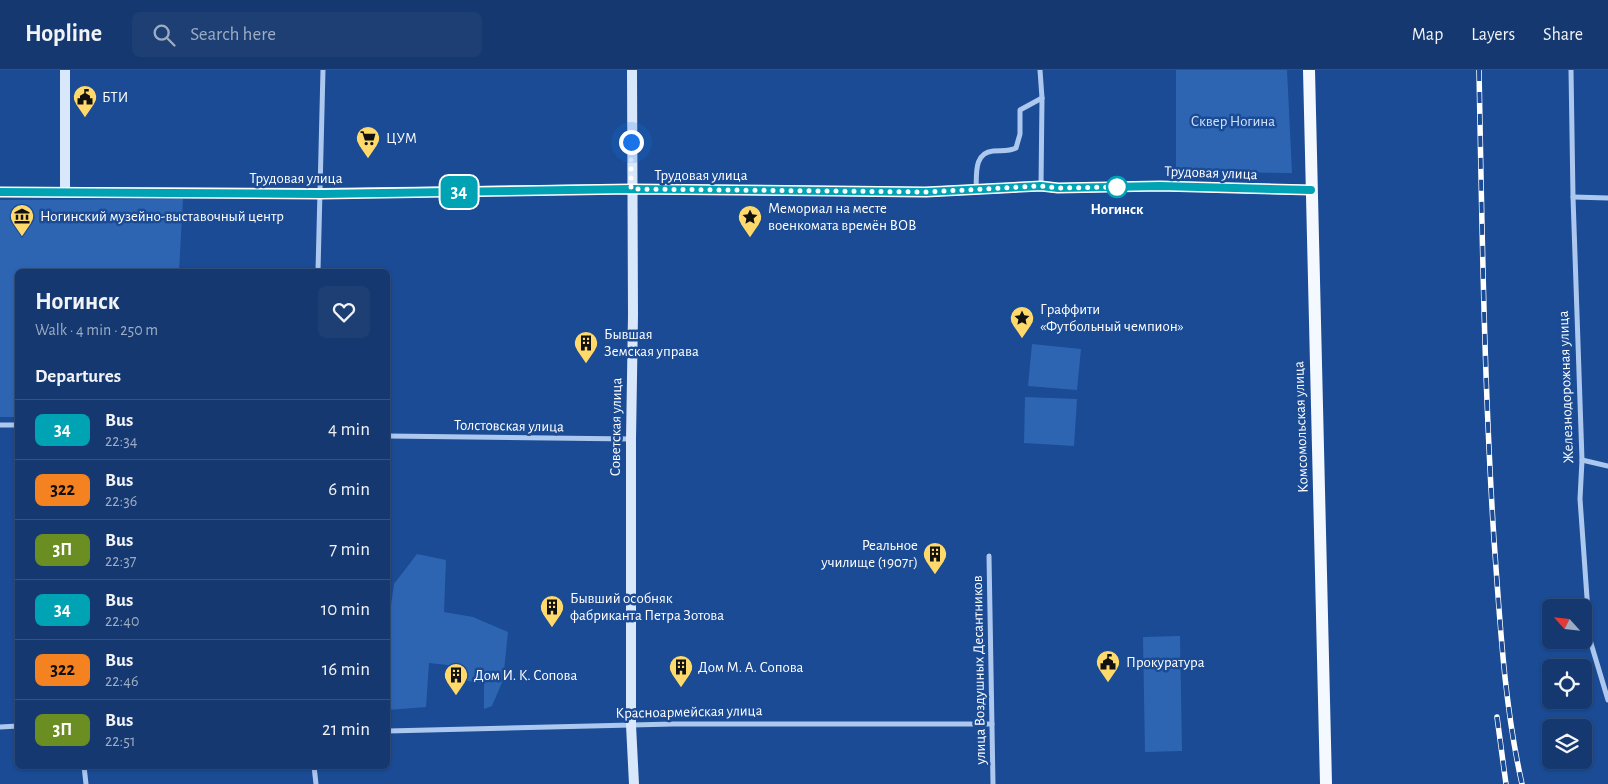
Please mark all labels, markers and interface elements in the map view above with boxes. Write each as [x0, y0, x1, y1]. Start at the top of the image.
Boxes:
search box [132, 12, 482, 57]
icon: search [150, 21, 178, 49]
text: Hopline [25, 22, 102, 46]
text: Search here [190, 25, 276, 44]
text: Map [1412, 26, 1443, 44]
text: Layers [1471, 26, 1515, 44]
text: Share [1543, 26, 1583, 44]
public building icon: БТИ [72, 84, 98, 118]
place label: БТИ [102, 90, 128, 105]
park label: Сквер Ногина [1191, 114, 1275, 129]
supermarket icon: ЦУМ [355, 125, 381, 159]
your location [619, 130, 644, 155]
place label: ЦУМ [386, 131, 417, 146]
street label: Трудовая улица [1164, 164, 1258, 182]
street label: Трудовая улица [654, 168, 748, 183]
street label: Трудовая улица [249, 171, 343, 186]
line badge: 34 [436, 176, 482, 208]
marker: Ногинск [1106, 176, 1128, 198]
text: 34 [451, 183, 467, 201]
place label: Мемориал на месте военкомата времён ВОВ [768, 201, 917, 233]
place label: Ногинск [1091, 202, 1144, 217]
museum icon: Ногинский музейно-выставочный центр [9, 203, 35, 237]
place icon: Мемориал на месте военкомата времён ВОВ [737, 204, 763, 238]
place label: Ногинский музейно-выставочный центр [40, 209, 284, 224]
button: heart [318, 286, 370, 338]
text: Ногинск [35, 290, 120, 314]
place label: Граффити «Футбольный чемпион» [1040, 302, 1184, 334]
place icon: Граффити «Футбольный чемпион» [1009, 305, 1035, 339]
street label: Железнодорожная улица [1556, 310, 1576, 464]
text: Walk · 4 min · 250 m [35, 322, 158, 338]
place label: Бывшая Земская управа [604, 327, 699, 359]
building icon: Бывшая Земская управа [573, 330, 599, 364]
street label: Комсомольская улица [1291, 361, 1311, 493]
text: Departures [35, 367, 121, 386]
street label: Советская улица [608, 377, 624, 476]
text: Bus [105, 411, 133, 430]
street label: Толстовская улица [454, 418, 564, 434]
text: 4 min [328, 420, 370, 439]
text: 34 [54, 421, 71, 439]
text: 22:34 [105, 433, 138, 449]
text: Bus [105, 471, 133, 490]
text: 6 min [328, 480, 370, 499]
text: 322 [50, 481, 75, 499]
text: 22:36 [105, 493, 137, 509]
text: Bus [105, 531, 133, 550]
place label: Реальное училище (1907г) [820, 538, 918, 570]
text: 7 min [329, 540, 370, 559]
text: 3П [53, 541, 72, 559]
building icon: Реальное училище (1907г) [922, 541, 948, 575]
text: 22:37 [105, 553, 137, 569]
street label: улица Воздушных Десантников [970, 575, 988, 766]
text: Bus [105, 591, 133, 610]
place label: Бывший особняк фабриканта Петра Зотова [570, 591, 724, 623]
building icon: Бывший особняк фабриканта Петра Зотова [539, 594, 565, 628]
north arrow [1542, 599, 1592, 649]
map controls [1542, 599, 1592, 769]
text: 10 min [321, 600, 370, 619]
text: 34 [54, 601, 71, 619]
text: 22:40 [105, 613, 139, 629]
public building icon: Прокуратура [1095, 649, 1121, 683]
text: Bus [105, 651, 133, 670]
building icon: Дом М. А. Сопова [668, 654, 694, 688]
place label: Прокуратура [1126, 655, 1205, 670]
button: locate [1542, 659, 1592, 709]
text: 16 min [322, 660, 370, 679]
place label: Дом М. А. Сопова [698, 660, 804, 675]
text: 322 [50, 661, 75, 679]
building icon: Дом И. К. Сопова [443, 662, 469, 696]
place label: Дом И. К. Сопова [474, 668, 577, 683]
text: 22:46 [105, 673, 138, 689]
street label: Красноармейская улица [615, 703, 763, 721]
text: Bus [105, 711, 133, 730]
button: layers [1542, 719, 1592, 769]
text: 21 min [322, 720, 370, 739]
text: 3П [53, 721, 72, 739]
text: 22:51 [105, 733, 135, 749]

